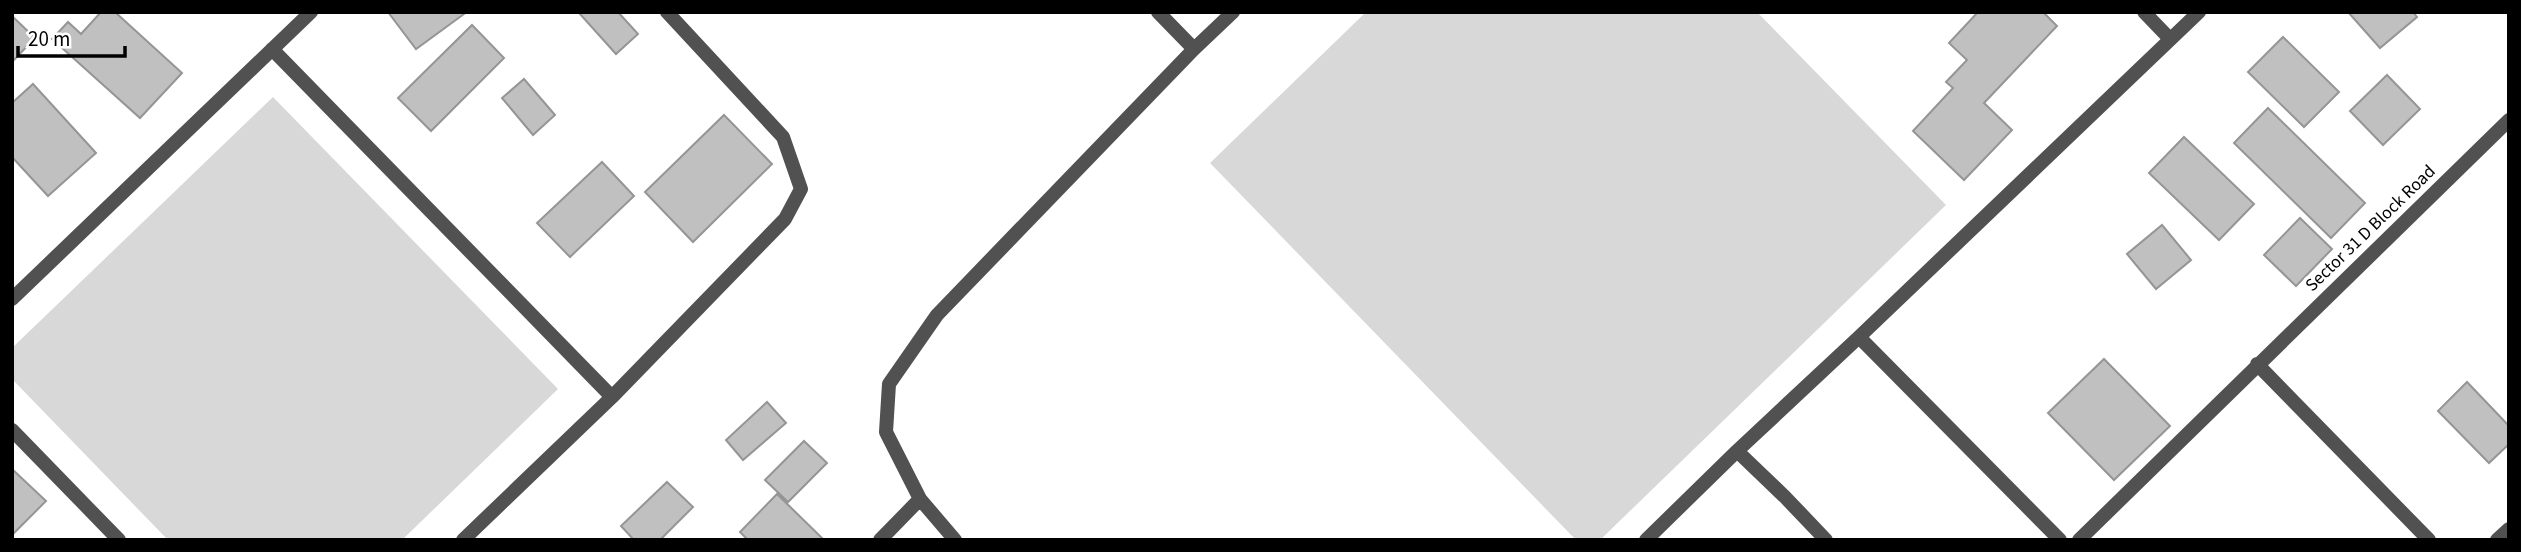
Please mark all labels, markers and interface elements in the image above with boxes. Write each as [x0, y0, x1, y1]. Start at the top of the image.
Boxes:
scale bar [18, 14, 124, 58]
text: 20 m [28, 24, 70, 54]
street label: Sector 31 D Block Road [2300, 159, 2441, 297]

